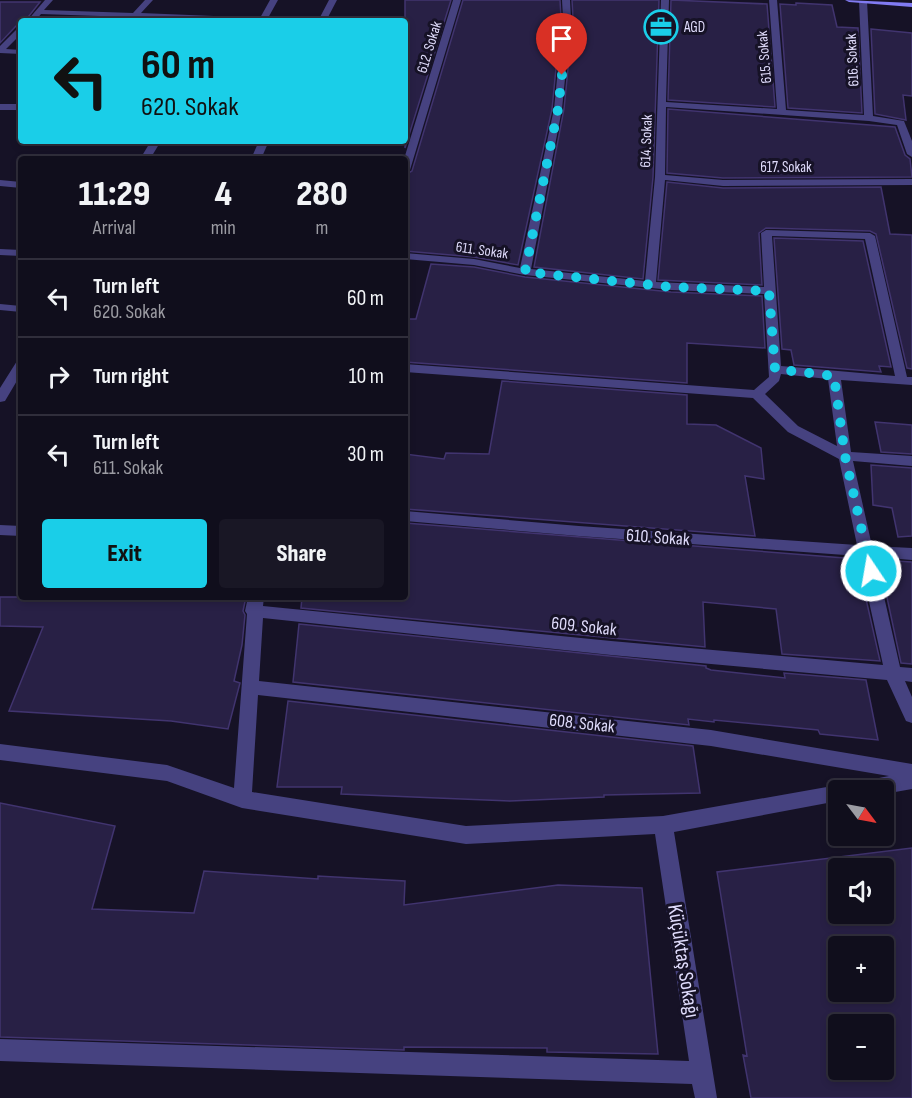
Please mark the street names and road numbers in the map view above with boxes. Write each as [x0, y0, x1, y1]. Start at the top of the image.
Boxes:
street label: 612. Sokak [413, 19, 446, 75]
street label: 615. Sokak [753, 30, 776, 84]
street label: 616. Sokak [842, 33, 863, 87]
street label: 614. Sokak [636, 114, 657, 168]
street label: 617. Sokak [760, 158, 812, 177]
street label: 611. Sokak [455, 237, 510, 264]
street label: 610. Sokak [625, 525, 691, 550]
street label: 609. Sokak [550, 613, 618, 640]
street label: 608. Sokak [548, 710, 616, 737]
street label: Küçüktaş Sokağı [662, 903, 705, 1020]

